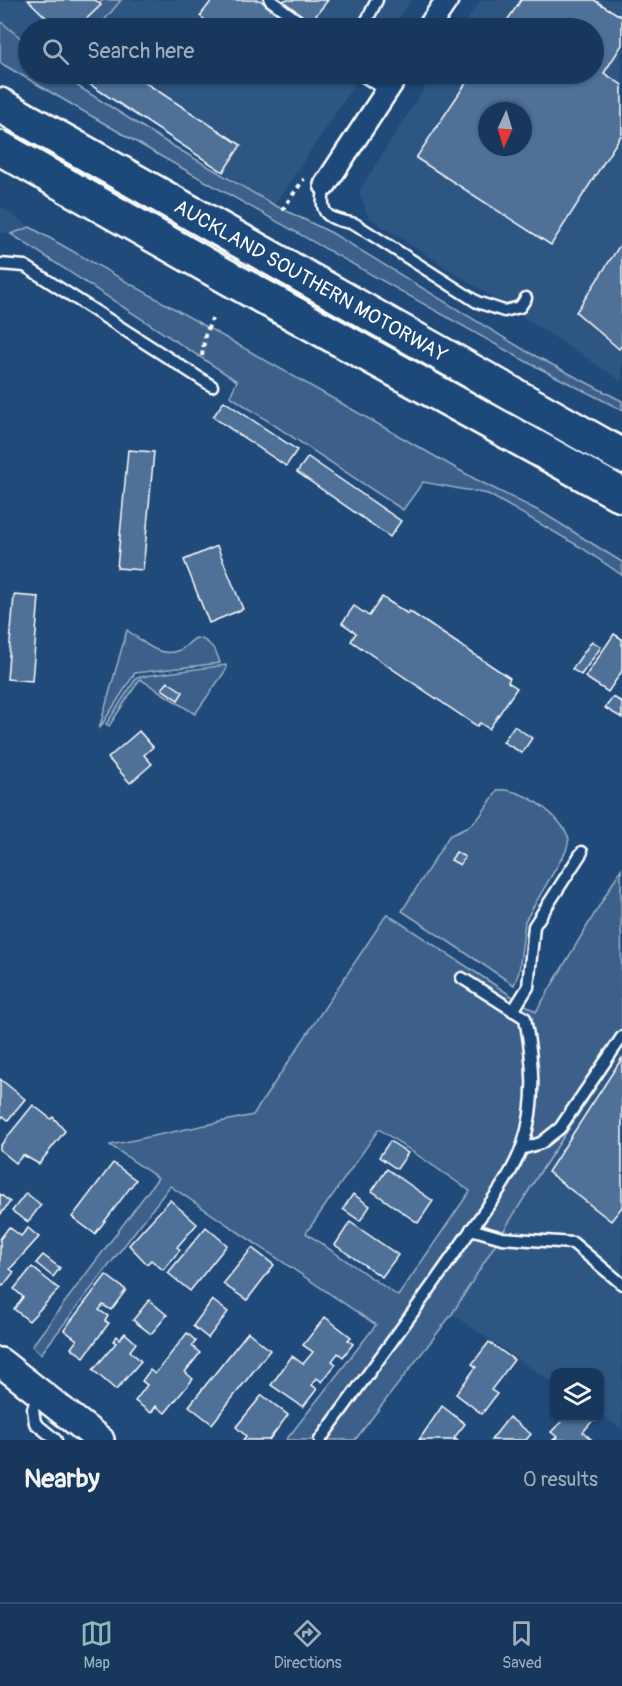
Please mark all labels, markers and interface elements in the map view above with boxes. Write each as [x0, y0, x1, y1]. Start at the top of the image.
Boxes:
search box [18, 18, 604, 84]
icon: search [39, 35, 72, 68]
text: Search here [87, 37, 194, 65]
north arrow [478, 102, 532, 156]
street label: AUCKLAND SOUTHERN MOTORWAY [170, 193, 452, 368]
map controls [550, 1368, 604, 1422]
button: layers [550, 1368, 604, 1422]
text: Nearby [24, 1463, 100, 1495]
text: 0 results [523, 1467, 598, 1492]
tab: Map [80, 1617, 113, 1673]
tab: Directions [274, 1617, 342, 1673]
tab: Saved [502, 1617, 542, 1673]

